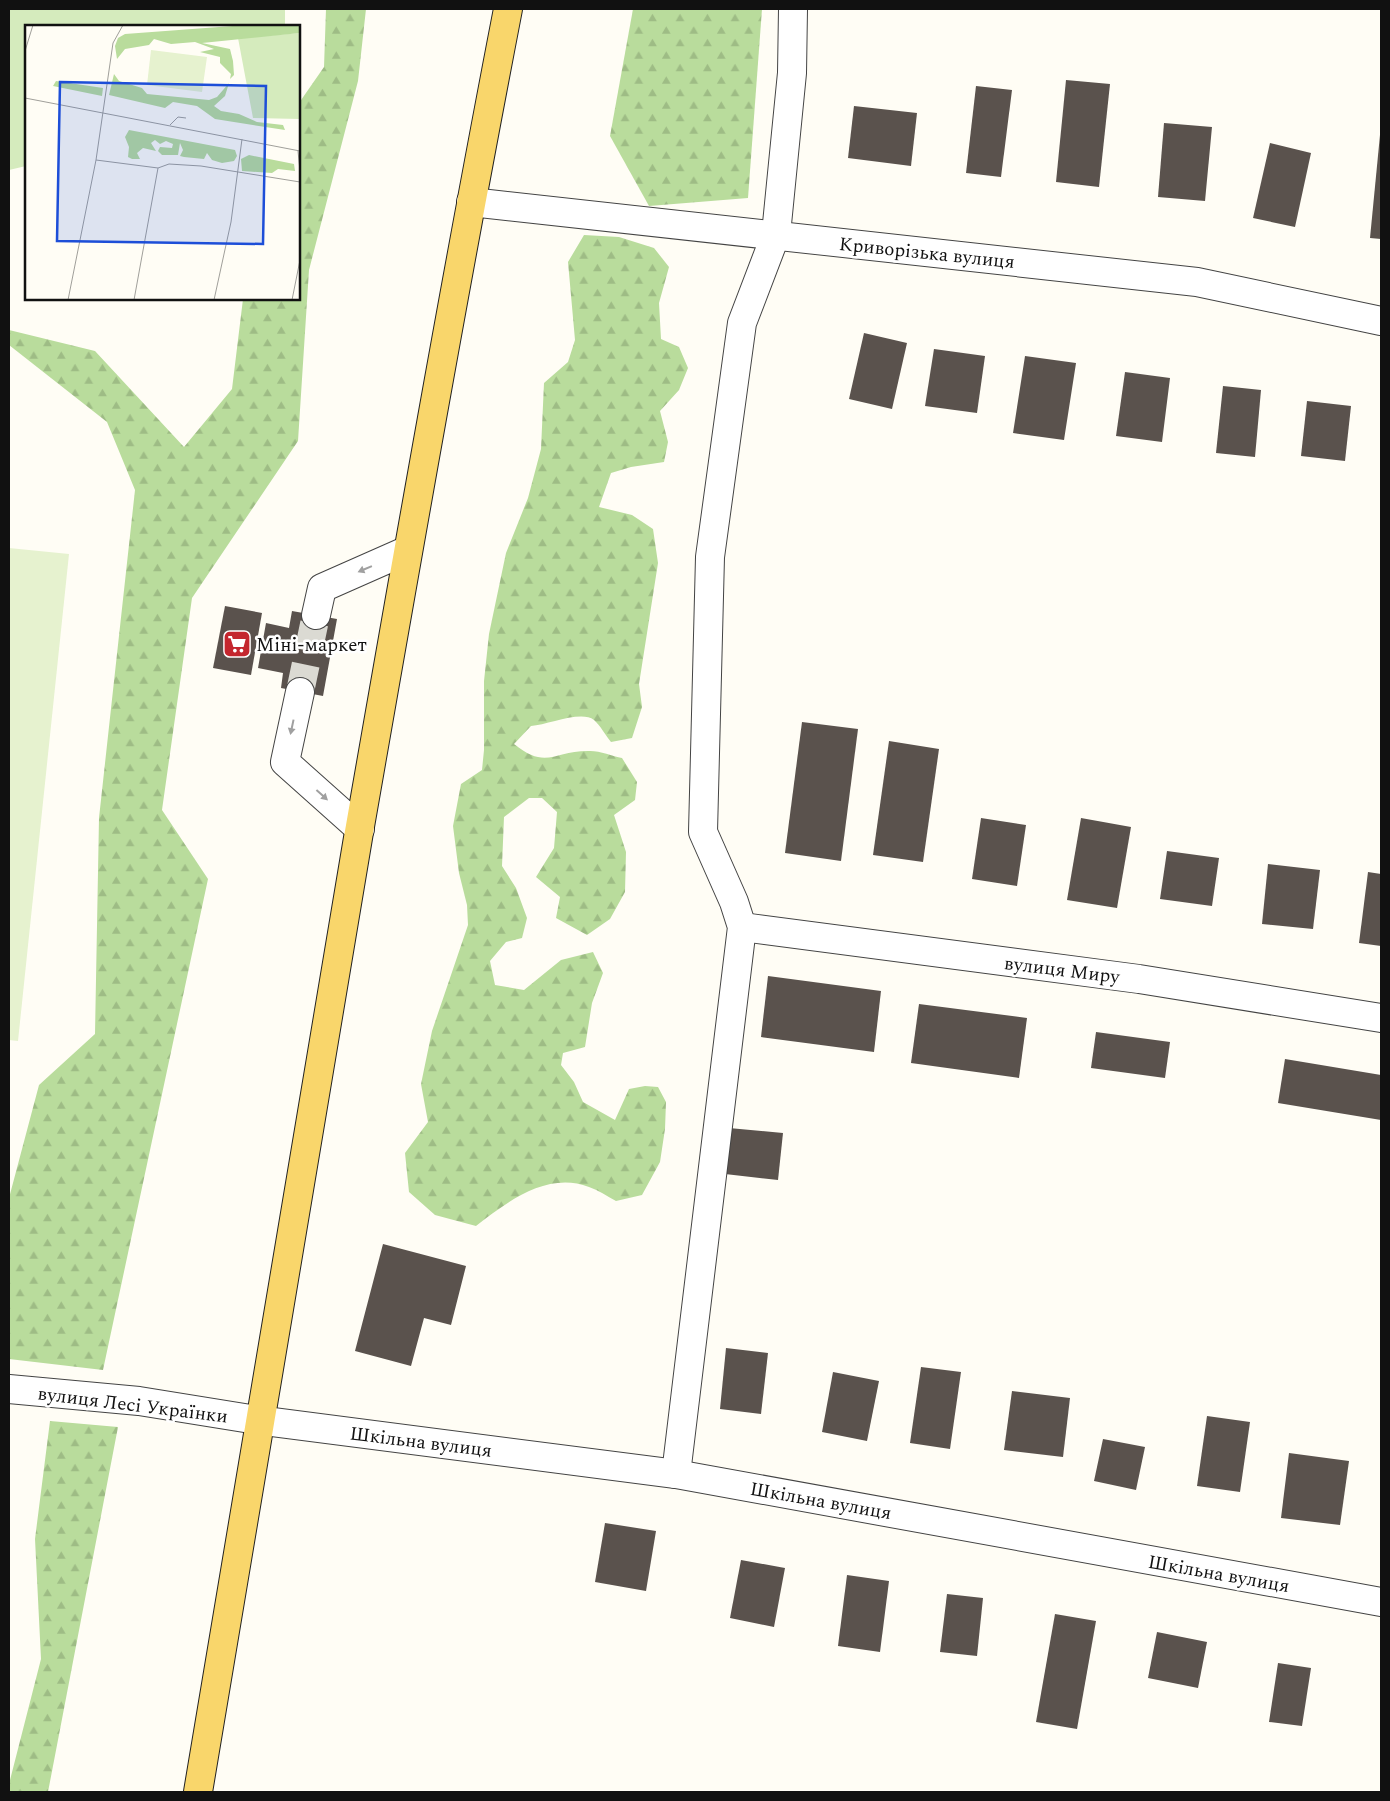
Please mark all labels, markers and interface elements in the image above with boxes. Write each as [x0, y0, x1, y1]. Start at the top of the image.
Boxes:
inset map [25, 25, 300, 300]
street label: Криворізька вулиця [838, 230, 1016, 277]
one-way arrow [358, 565, 372, 573]
supermarket icon: Міні-маркет [222, 629, 252, 659]
place label: Міні-маркет [256, 631, 367, 660]
one-way arrow [288, 720, 296, 736]
one-way arrow [315, 789, 327, 801]
street label: вулиця Миру [1002, 949, 1122, 992]
street label: вулиця Лесі Українки [36, 1379, 230, 1432]
street label: Шкільна вулиця [348, 1419, 494, 1466]
street label: Шкільна вулиця [748, 1475, 894, 1528]
street label: Шкільна вулиця [1146, 1548, 1292, 1601]

